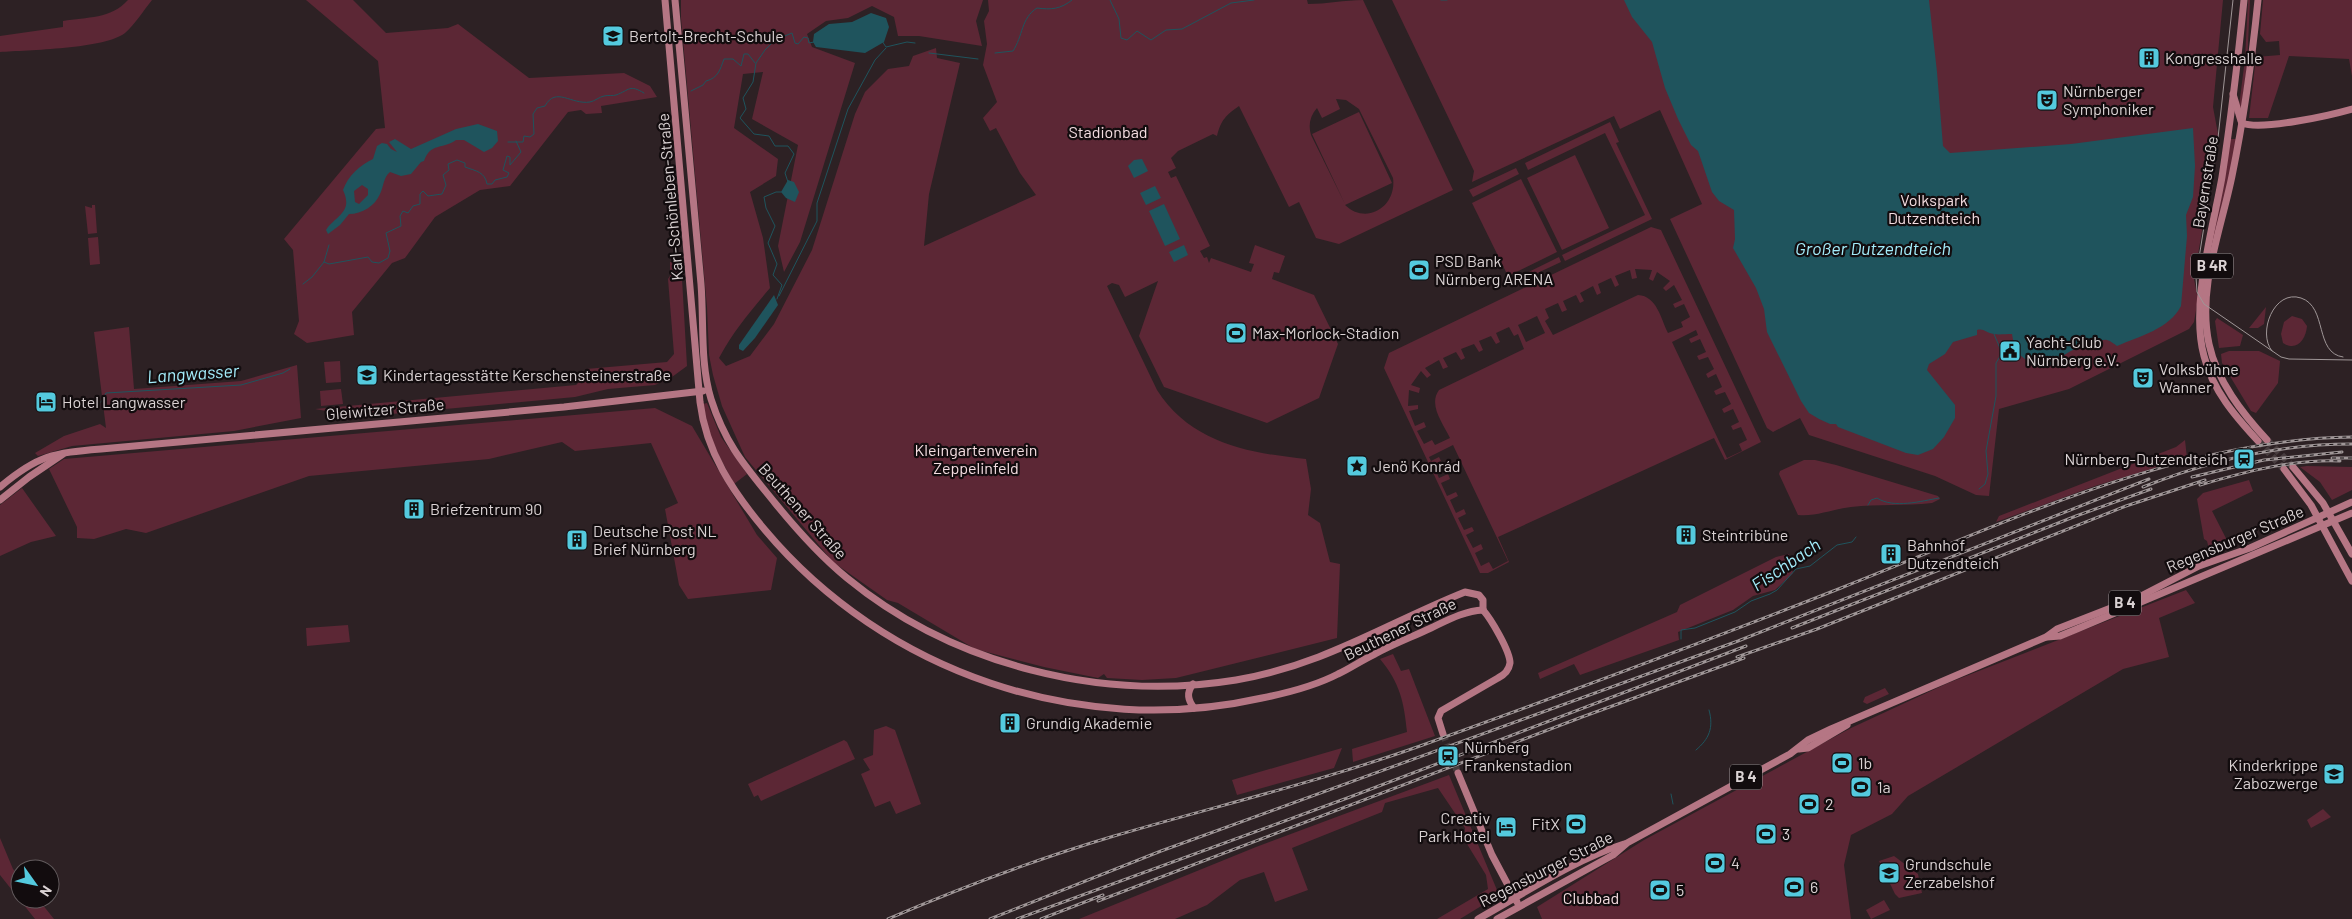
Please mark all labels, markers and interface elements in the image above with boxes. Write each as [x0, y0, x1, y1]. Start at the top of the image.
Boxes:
school or university icon: Bertolt-Brecht-Schule [601, 24, 625, 48]
place label: Bertolt-Brecht-Schule [629, 26, 784, 45]
building icon: Kongresshalle [2137, 46, 2161, 70]
place label: Kongresshalle [2165, 48, 2262, 67]
place label: Nürnberger Symphoniker [2063, 81, 2154, 118]
theatre icon: Nürnberger Symphoniker [2035, 88, 2059, 112]
street label: Karl-Schönleben-Straße [653, 113, 686, 281]
park label: Stadionbad [1068, 122, 1148, 141]
street label: Bayernstraße [2188, 135, 2221, 229]
park label: Volkspark Dutzendteich [1888, 190, 1980, 227]
water label: Großer Dutzendteich [1795, 237, 1951, 259]
place label: PSD Bank Nürnberg ARENA [1435, 251, 1553, 288]
road number: B 4R [2191, 254, 2233, 278]
sports icon: PSD Bank Nürnberg ARENA [1407, 258, 1431, 282]
sports icon: Max-Morlock-Stadion [1224, 321, 1248, 345]
place label: Max-Morlock-Stadion [1252, 323, 1399, 342]
place label: Yacht-Club Nürnberg e.V. [2026, 332, 2120, 369]
public building icon: Yacht-Club Nürnberg e.V. [1998, 339, 2022, 363]
water label: Langwasser [146, 359, 240, 387]
place label: Volksbühne Wanner [2159, 359, 2239, 396]
school or university icon: Kindertagesstätte Kerschensteinerstraße [355, 363, 379, 387]
place label: Kindertagesstätte Kerschensteinerstraße [383, 365, 671, 384]
theatre icon: Volksbühne Wanner [2131, 366, 2155, 390]
hotel icon: Hotel Langwasser [34, 390, 58, 414]
place label: Hotel Langwasser [62, 392, 186, 411]
street label: Gleiwitzer Straße [325, 394, 445, 423]
park label: Kleingartenverein Zeppelinfeld [915, 440, 1037, 477]
station icon: Nürnberg-Dutzendteich [2232, 447, 2256, 471]
place label: Nürnberg-Dutzendteich [2064, 449, 2228, 468]
place icon: Jenö Konrád [1345, 454, 1369, 478]
place label: Jenö Konrád [1373, 456, 1461, 475]
street label: Beuthener Straße [755, 459, 851, 563]
building icon: Briefzentrum 90 [402, 497, 426, 521]
place label: Briefzentrum 90 [430, 499, 542, 518]
street label: Regensburger Straße [2163, 501, 2306, 576]
place label: Deutsche Post NL Brief Nürnberg [593, 521, 717, 558]
building icon: Steintribüne [1674, 523, 1698, 547]
place label: Steintribüne [1702, 525, 1788, 544]
building icon: Deutsche Post NL Brief Nürnberg [565, 528, 589, 552]
water label: Fischbach [1747, 533, 1824, 595]
place label: Bahnhof Dutzendteich [1907, 535, 1999, 572]
building icon: Bahnhof Dutzendteich [1879, 542, 1903, 566]
road number: B 4 [2109, 590, 2141, 616]
street label: Beuthener Straße [1341, 593, 1459, 664]
building icon: Grundig Akademie [998, 711, 1022, 735]
place label: Grundig Akademie [1026, 713, 1152, 732]
place label: Nürnberg Frankenstadion [1464, 737, 1572, 774]
station icon: Nürnberg Frankenstadion [1436, 744, 1460, 768]
sports icon: 1b [1830, 751, 1854, 775]
place label: 1b [1858, 753, 1872, 772]
place label: Kinderkrippe Zabozwerge [2229, 755, 2318, 792]
school or university icon: Kinderkrippe Zabozwerge [2322, 762, 2346, 786]
road number: B 4 [1730, 764, 1762, 790]
sports icon: 1a [1849, 775, 1873, 799]
place label: 1a [1877, 777, 1891, 796]
sports icon: 2 [1797, 792, 1821, 816]
place label: 2 [1825, 794, 1834, 813]
place label: Creativ Park Hotel [1418, 808, 1490, 845]
sports icon: FitX [1564, 812, 1588, 836]
place label: FitX [1532, 814, 1560, 833]
hotel icon: Creativ Park Hotel [1494, 815, 1518, 839]
sports icon: 3 [1754, 822, 1778, 846]
place label: 3 [1782, 824, 1790, 843]
street label: Regensburger Straße [1476, 827, 1616, 910]
sports icon: 4 [1703, 851, 1727, 875]
place label: 4 [1731, 853, 1740, 872]
place label: Grundschule Zerzabelshof [1905, 854, 1995, 891]
north arrow [10, 859, 60, 909]
school or university icon: Grundschule Zerzabelshof [1877, 861, 1901, 885]
sports icon: 6 [1782, 875, 1806, 899]
place label: 6 [1810, 877, 1818, 896]
sports icon: 5 [1648, 878, 1672, 902]
place label: 5 [1676, 880, 1684, 899]
text: N [37, 883, 56, 900]
park label: Clubbad [1563, 888, 1619, 907]

